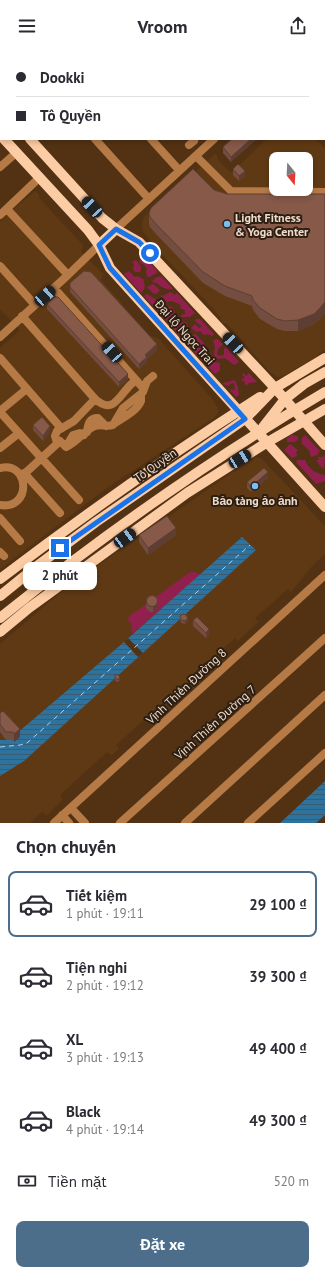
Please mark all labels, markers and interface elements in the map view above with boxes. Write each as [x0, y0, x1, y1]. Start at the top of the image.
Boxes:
icon: menu [16, 15, 38, 37]
text: Vroom [138, 15, 187, 38]
icon: share [287, 15, 309, 37]
text: Dookki [40, 68, 85, 87]
text: Tô Quyền [40, 106, 101, 125]
north arrow [269, 152, 313, 196]
map controls [269, 152, 313, 196]
car [79, 194, 105, 220]
place label: Light Fitness & Yoga Center [235, 210, 309, 239]
marker: Light Fitness & Yoga Center [222, 219, 232, 229]
route start [141, 244, 159, 262]
car [32, 284, 58, 308]
street label: Đại lộ Ngọc Trai [151, 296, 218, 368]
car [220, 330, 246, 356]
car [100, 339, 124, 365]
street label: Tô Quyền [131, 445, 179, 485]
car [227, 448, 253, 470]
marker: Bảo tàng ảo ảnh [250, 481, 260, 491]
place label: Bảo tàng ảo ảnh [212, 493, 298, 508]
car [112, 526, 138, 550]
route end [51, 539, 69, 557]
callout: 2 phút [23, 562, 97, 590]
text: 2 phút [42, 567, 78, 584]
street label: Vịnh Thiên Đường 8 [142, 645, 229, 728]
street label: Vịnh Thiên Đường 7 [170, 682, 259, 763]
text: Chọn chuyến [16, 835, 116, 858]
icon: car [18, 886, 54, 922]
text: Tiết kiệm [66, 886, 127, 905]
text: 29 100 ₫ [249, 895, 307, 914]
text: 1 phút · 19:11 [66, 905, 144, 922]
icon: car [18, 958, 54, 994]
text: Tiện nghi [66, 958, 127, 977]
text: 39 300 ₫ [249, 967, 307, 986]
text: 2 phút · 19:12 [66, 977, 144, 994]
icon: car [18, 1030, 54, 1066]
text: XL [66, 1030, 83, 1049]
text: 49 400 ₫ [249, 1039, 307, 1058]
text: 3 phút · 19:13 [66, 1049, 144, 1066]
icon: car [18, 1102, 54, 1138]
text: Black [66, 1102, 101, 1121]
text: 49 300 ₫ [249, 1111, 307, 1130]
text: 4 phút · 19:14 [66, 1121, 144, 1138]
icon: cash [16, 1170, 38, 1192]
text: Tiền mặt [48, 1172, 107, 1191]
text: 520 m [274, 1173, 309, 1190]
button: Đặt xe [16, 1221, 309, 1267]

